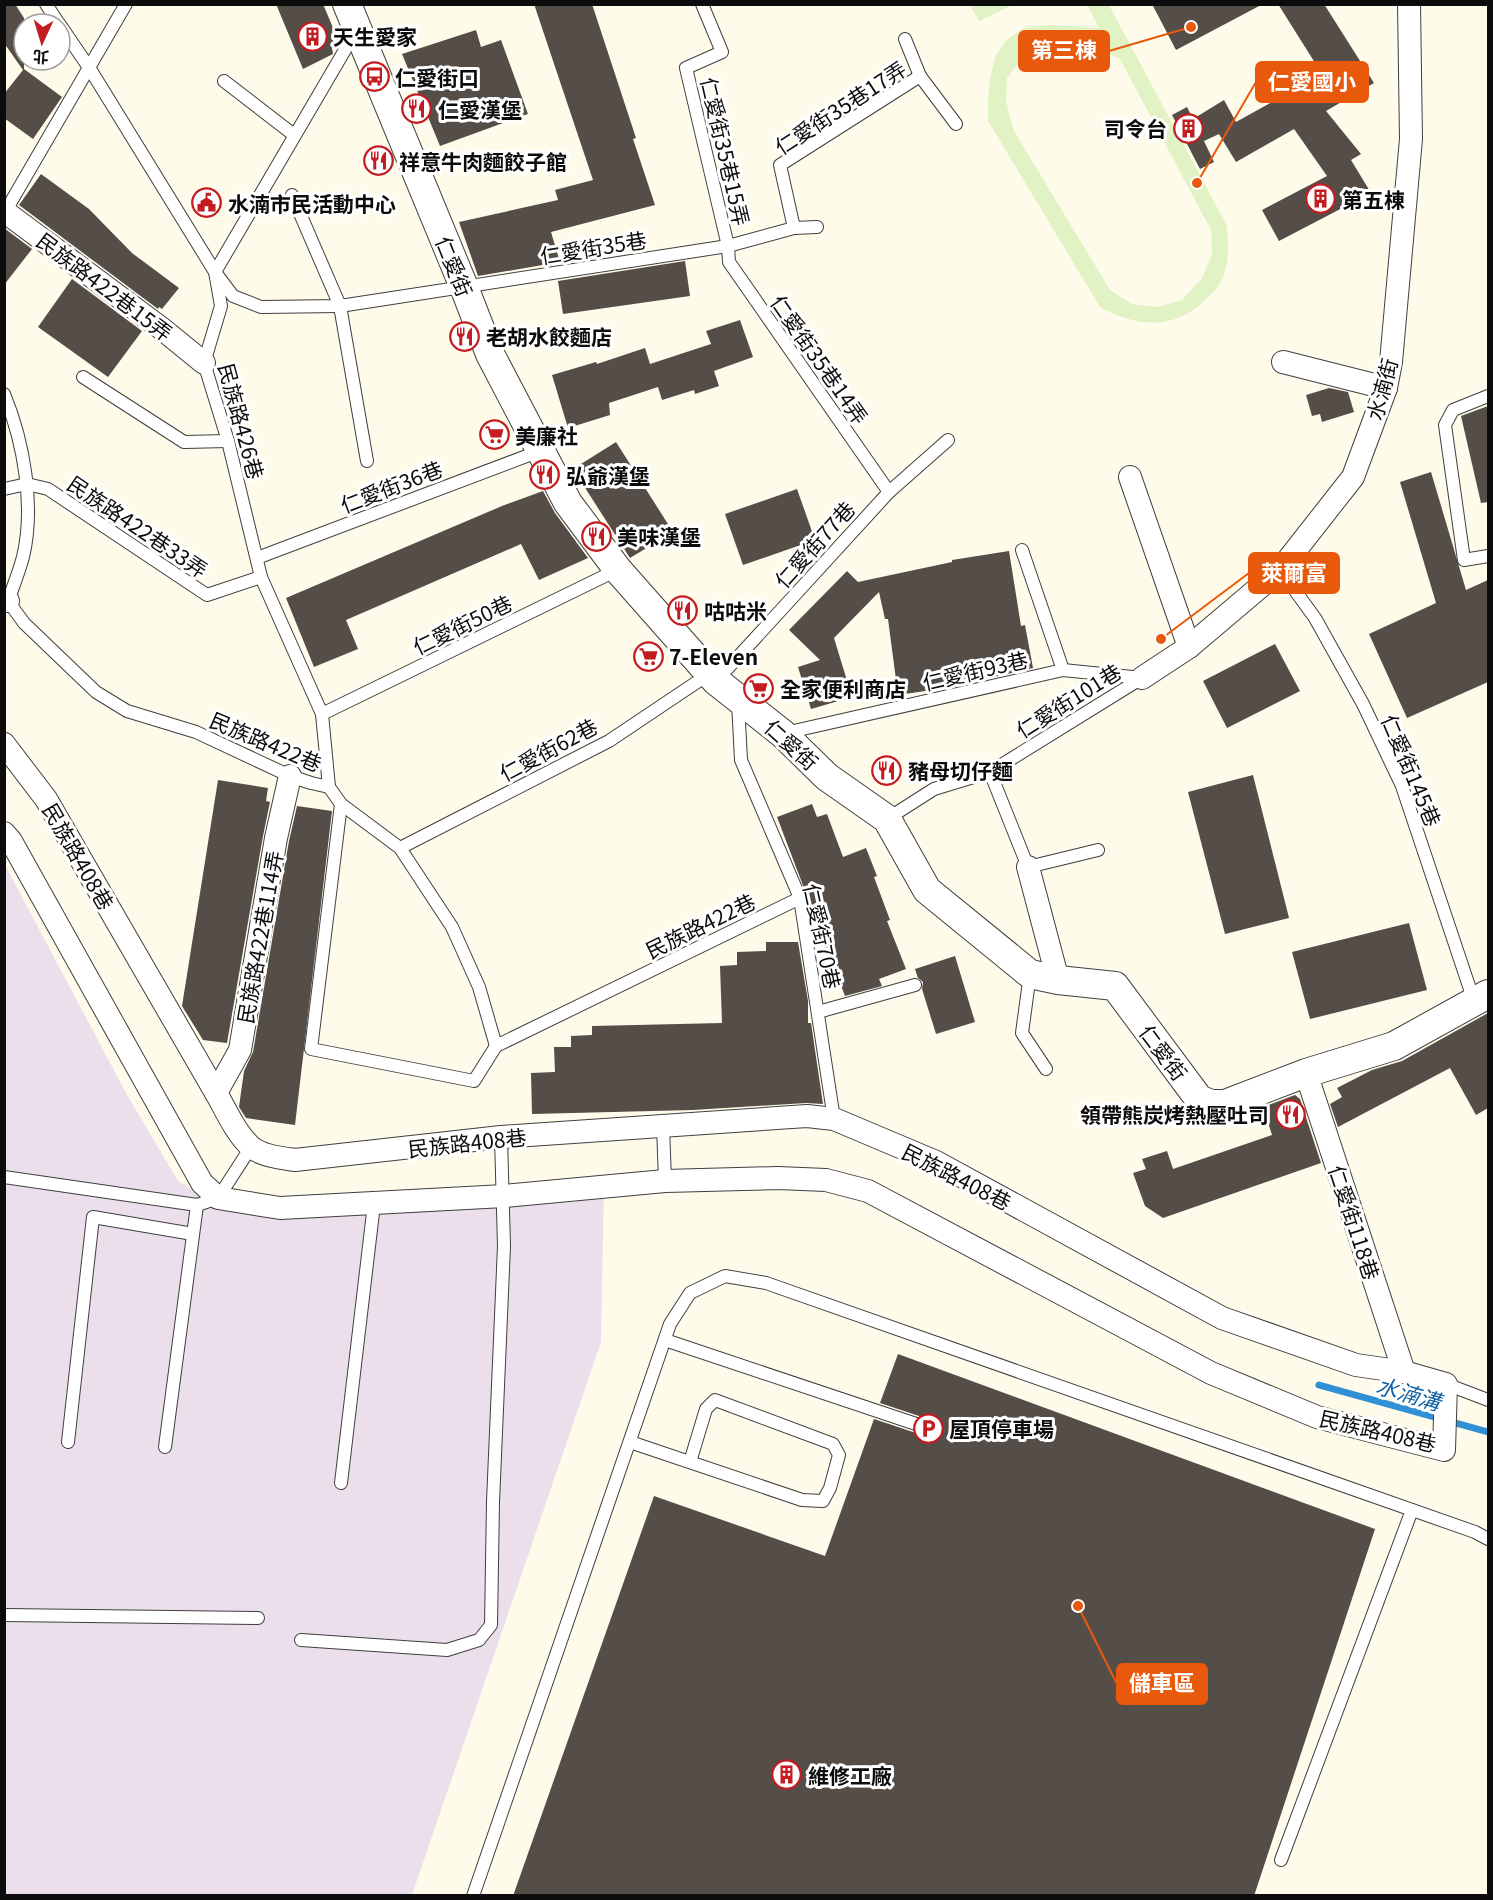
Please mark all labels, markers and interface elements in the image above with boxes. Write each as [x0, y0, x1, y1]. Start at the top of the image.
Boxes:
north arrow [12, 12, 72, 72]
building icon: 天生愛家 [296, 20, 328, 52]
place label: 天生愛家 [333, 21, 417, 51]
callout: 第三棟 [1019, 31, 1109, 71]
text: 第三棟 [1031, 32, 1097, 64]
text: 北 [32, 45, 50, 70]
street label: 仁愛街35巷17弄 [768, 53, 912, 161]
bus stop icon: 仁愛街口 [358, 61, 390, 93]
place label: 仁愛街口 [395, 62, 479, 92]
callout: 仁愛國小 [1256, 62, 1368, 102]
text: 仁愛國小 [1268, 64, 1356, 96]
street label: 仁愛街35巷15弄 [694, 74, 758, 228]
restaurant icon: 仁愛漢堡 [401, 93, 433, 125]
place label: 仁愛漢堡 [438, 94, 522, 124]
building icon: 司令台 [1172, 112, 1204, 144]
place label: 司令台 [1104, 113, 1167, 143]
restaurant icon: 祥意牛肉麵餃子館 [362, 145, 394, 177]
place label: 祥意牛肉麵餃子館 [399, 146, 567, 176]
building icon: 第五棟 [1305, 183, 1337, 215]
place label: 第五棟 [1342, 184, 1405, 214]
public building icon: 水湳市民活動中心 [191, 187, 223, 219]
place label: 水湳市民活動中心 [228, 188, 396, 218]
street label: 仁愛街35巷 [538, 224, 648, 270]
street label: 民族路422巷15弄 [31, 225, 179, 347]
street label: 仁愛街 [429, 231, 481, 301]
street label: 仁愛街35巷14弄 [764, 288, 876, 430]
restaurant icon: 老胡水餃麵店 [449, 320, 481, 352]
place label: 老胡水餃麵店 [486, 321, 612, 351]
street label: 水湳街 [1358, 355, 1404, 423]
street label: 民族路426巷 [212, 360, 272, 482]
supermarket icon: 美廉社 [478, 419, 510, 451]
place label: 美廉社 [515, 420, 578, 450]
street label: 仁愛街36巷 [336, 453, 446, 519]
restaurant icon: 弘爺漢堡 [529, 459, 561, 491]
place label: 弘爺漢堡 [566, 460, 650, 490]
street label: 民族路422巷33弄 [62, 468, 214, 584]
street label: 仁愛街77巷 [767, 494, 861, 594]
restaurant icon: 美味漢堡 [580, 520, 612, 552]
place label: 美味漢堡 [617, 521, 701, 551]
callout: 萊爾富 [1249, 553, 1339, 593]
text: 萊爾富 [1261, 555, 1327, 587]
street label: 仁愛街50巷 [407, 587, 517, 661]
restaurant icon: 咕咕米 [667, 594, 699, 626]
place label: 咕咕米 [704, 595, 767, 625]
supermarket icon: 7-Eleven [632, 640, 664, 672]
place label: 7-Eleven [669, 641, 758, 671]
street label: 仁愛街93巷 [919, 643, 1031, 697]
street label: 仁愛街101巷 [1010, 656, 1126, 744]
supermarket icon: 全家便利商店 [743, 672, 775, 704]
place label: 全家便利商店 [780, 673, 906, 703]
street label: 民族路422巷 [205, 704, 327, 778]
street label: 仁愛街145巷 [1375, 709, 1449, 831]
street label: 仁愛街62巷 [494, 711, 602, 787]
street label: 仁愛街 [759, 712, 825, 776]
restaurant icon: 豬母切仔麵 [871, 754, 903, 786]
place label: 豬母切仔麵 [908, 755, 1013, 785]
street label: 民族路408巷 [36, 797, 122, 915]
street label: 民族路422巷114弄 [229, 848, 289, 1026]
street label: 仁愛街70巷 [797, 880, 849, 992]
street label: 民族路422巷 [640, 885, 760, 965]
street label: 仁愛街 [1133, 1018, 1195, 1086]
restaurant icon: 領帶熊炭烤熱壓吐司 [1274, 1098, 1306, 1130]
place label: 領帶熊炭烤熱壓吐司 [1080, 1099, 1269, 1129]
street label: 民族路408巷 [406, 1121, 528, 1163]
street label: 民族路408巷 [897, 1136, 1017, 1216]
street label: 仁愛街118巷 [1322, 1161, 1388, 1283]
water label: 水湳溝 [1373, 1368, 1448, 1417]
street label: 民族路408巷 [1317, 1402, 1439, 1458]
parking icon: 屋頂停車場 [912, 1412, 944, 1444]
place label: 屋頂停車場 [949, 1413, 1054, 1443]
callout: 儲車區 [1117, 1664, 1207, 1704]
text: 儲車區 [1129, 1665, 1195, 1697]
building icon: 維修工廠 [771, 1759, 803, 1791]
place label: 維修工廠 [808, 1760, 892, 1790]

